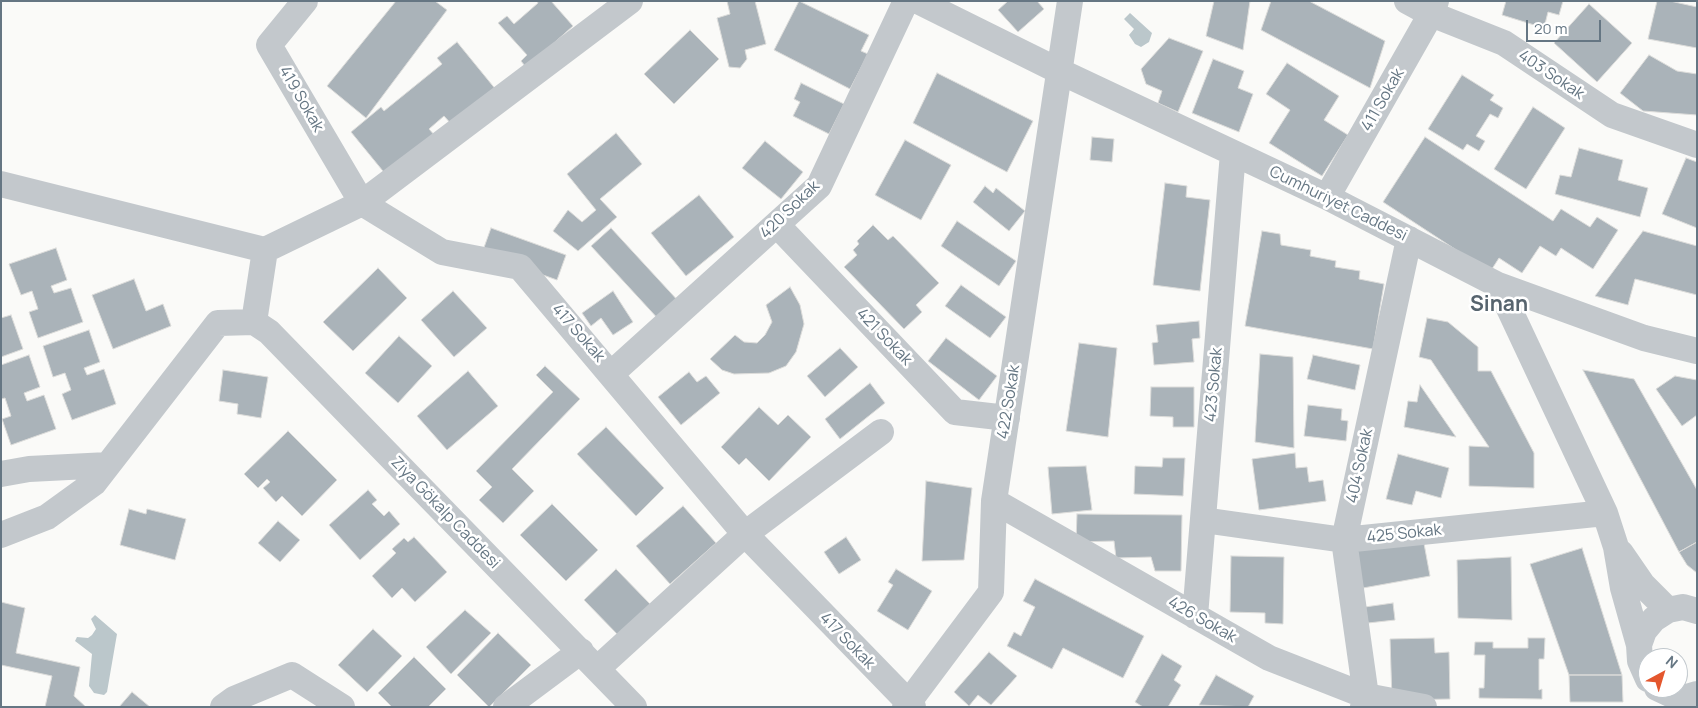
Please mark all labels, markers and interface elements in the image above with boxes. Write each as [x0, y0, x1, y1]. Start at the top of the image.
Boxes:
scale bar [1528, 10, 1603, 42]
text: 20 m [1534, 18, 1567, 39]
street label: 403 Sokak [1514, 46, 1588, 104]
street label: 419 Sokak [274, 63, 328, 135]
street label: 411 Sokak [1357, 65, 1409, 135]
street label: Cumhuriyet Caddesi [1266, 162, 1410, 246]
street label: 420 Sokak [756, 177, 824, 243]
district label: Sinan [1470, 292, 1528, 318]
street label: 417 Sokak [547, 300, 609, 366]
street label: 421 Sokak [852, 304, 916, 370]
street label: 423 Sokak [1201, 347, 1227, 423]
street label: 422 Sokak [994, 363, 1024, 441]
street label: 404 Sokak [1343, 427, 1377, 505]
street label: Ziya Gökalp Caddesi [387, 453, 503, 573]
street label: 425 Sokak [1366, 521, 1442, 547]
street label: 426 Sokak [1164, 593, 1240, 647]
street label: 417 Sokak [815, 609, 879, 673]
north arrow [1638, 648, 1688, 698]
text: N [1662, 651, 1682, 672]

